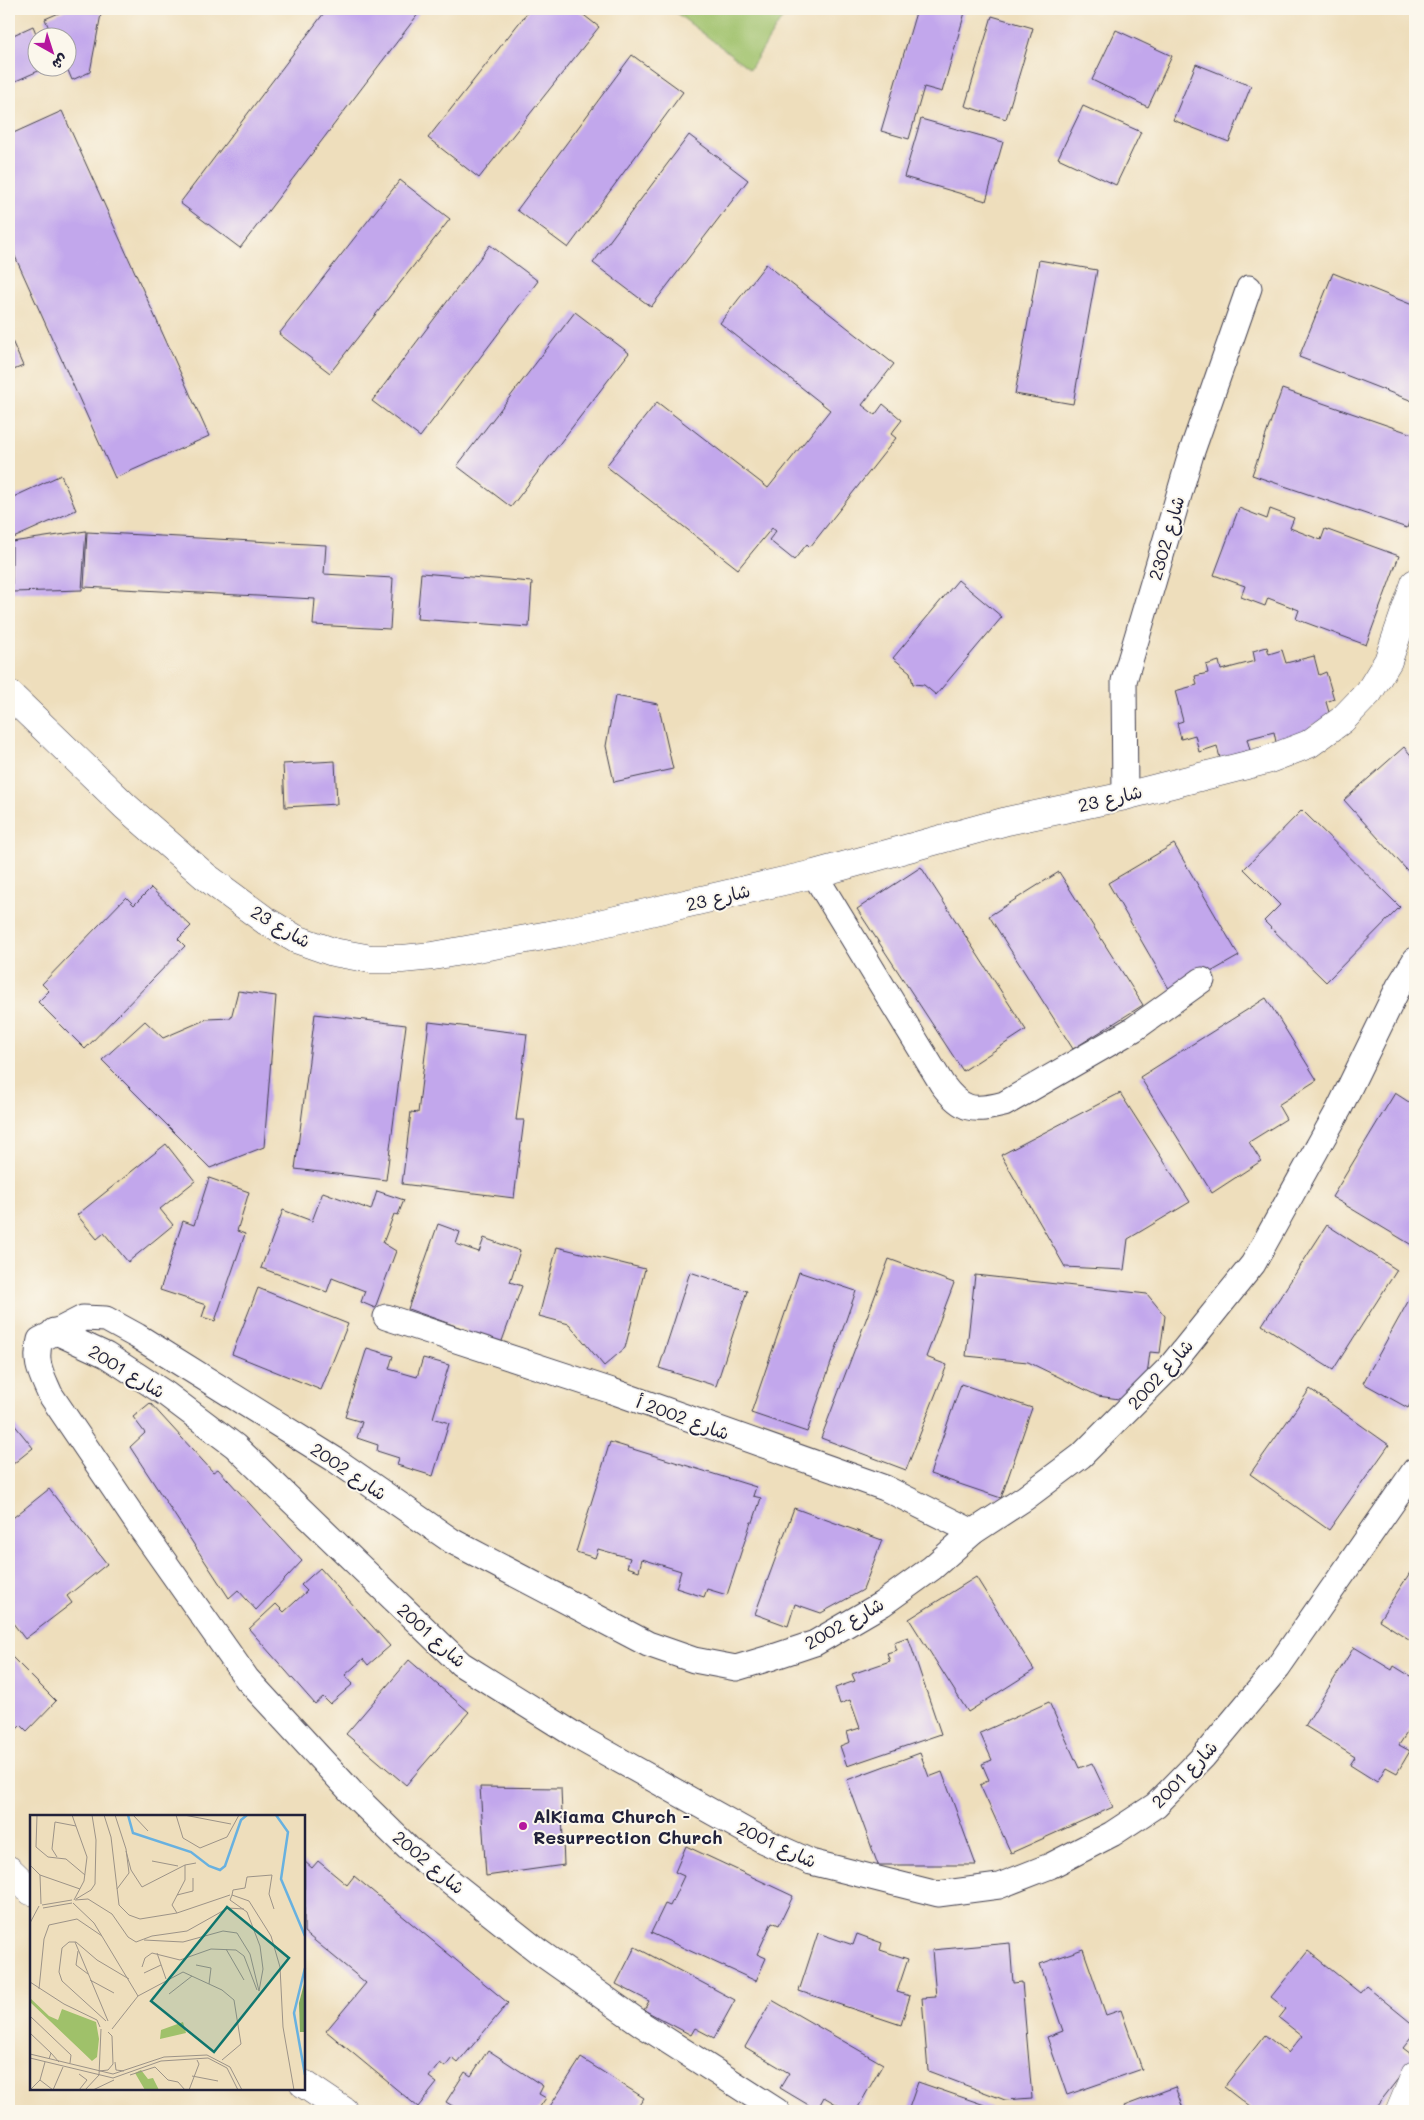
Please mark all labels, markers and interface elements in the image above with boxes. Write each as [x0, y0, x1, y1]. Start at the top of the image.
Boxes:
north arrow [28, 28, 78, 78]
text: ش [49, 50, 72, 75]
street label: شارع 2302 [1143, 493, 1190, 583]
street label: شارع 23 [1075, 779, 1145, 818]
street label: شارع 23 [683, 878, 753, 917]
street label: شارع 23 [246, 899, 315, 954]
street label: شارع 2002 [1122, 1334, 1199, 1415]
street label: شارع 2001 [84, 1339, 170, 1404]
street label: شارع 2002 أ [633, 1389, 733, 1446]
street label: شارع 2002 [306, 1437, 392, 1506]
street label: شارع 2002 [800, 1591, 888, 1655]
street label: شارع 2001 [392, 1598, 472, 1673]
street label: شارع 2001 [1146, 1735, 1223, 1814]
place label: AlKiama Church - Resurrection Church [533, 1804, 722, 1849]
inset map [30, 1815, 305, 2090]
street label: شارع 2001 [733, 1815, 821, 1874]
marker: AlKiama Church - Resurrection Church [517, 1820, 529, 1832]
street label: شارع 2002 [387, 1825, 470, 1900]

